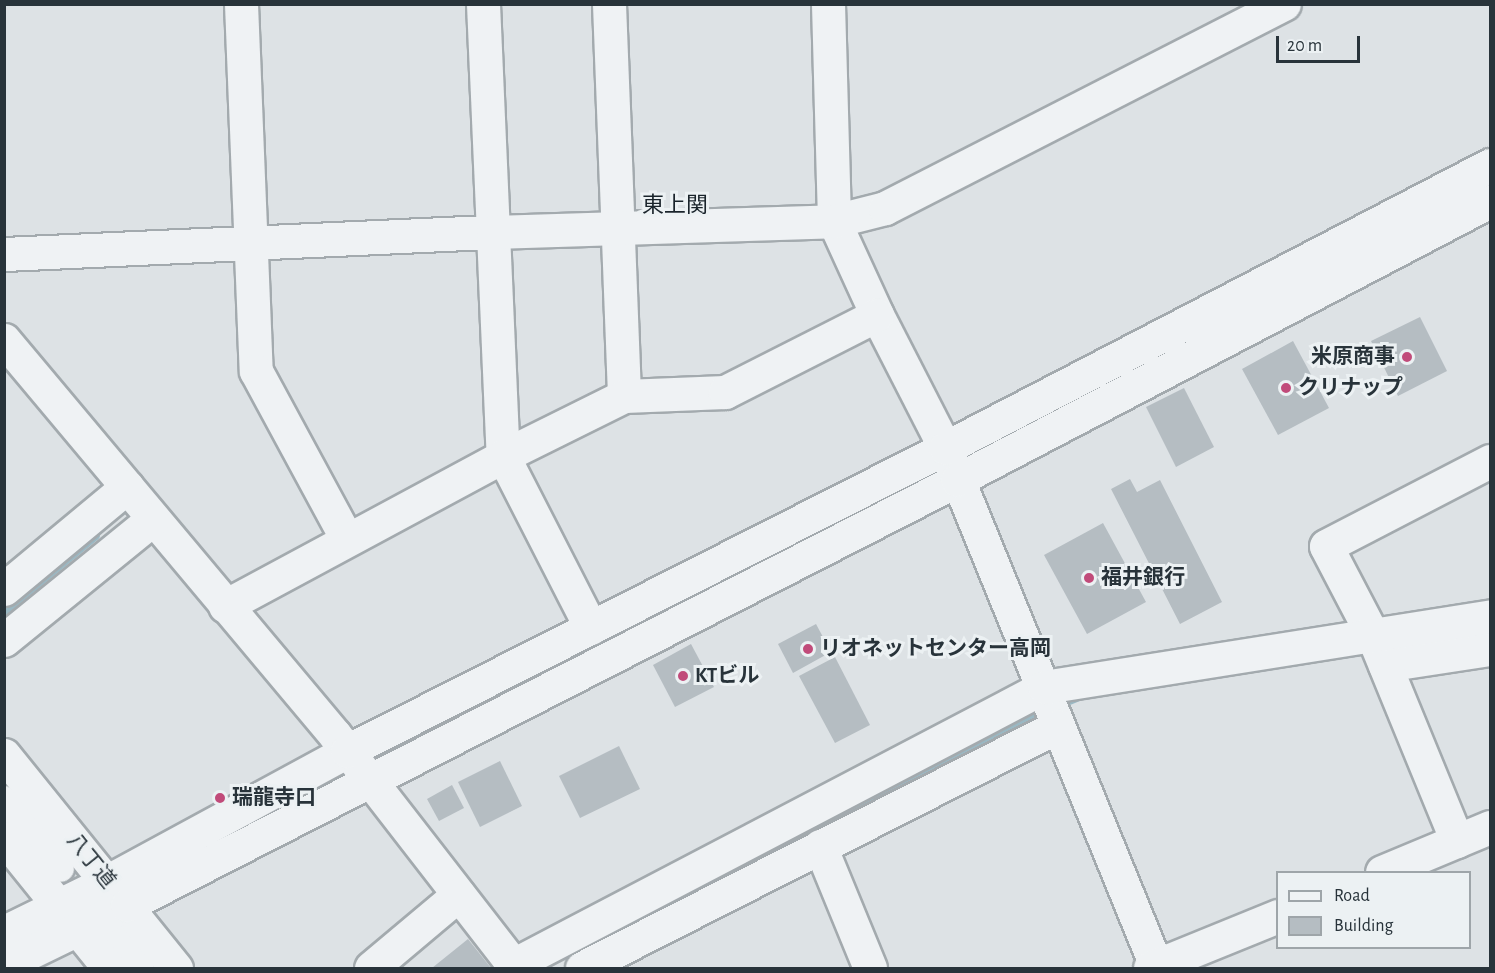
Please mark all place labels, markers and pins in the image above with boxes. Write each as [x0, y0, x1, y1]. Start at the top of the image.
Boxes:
place label: 米原商事 [1311, 344, 1395, 370]
marker: 米原商事 [1400, 350, 1414, 364]
place label: クリナップ [1298, 375, 1403, 401]
marker: クリナップ [1279, 381, 1293, 395]
place label: 福井銀行 [1101, 565, 1185, 591]
marker: 福井銀行 [1082, 571, 1096, 585]
place label: リオネットセンター高岡 [820, 636, 1051, 662]
marker: リオネットセンター高岡 [801, 642, 815, 656]
place label: KTビル [695, 663, 759, 689]
marker: KTビル [676, 669, 690, 683]
place label: 瑞龍寺口 [232, 785, 316, 811]
marker: 瑞龍寺口 [213, 791, 227, 805]

